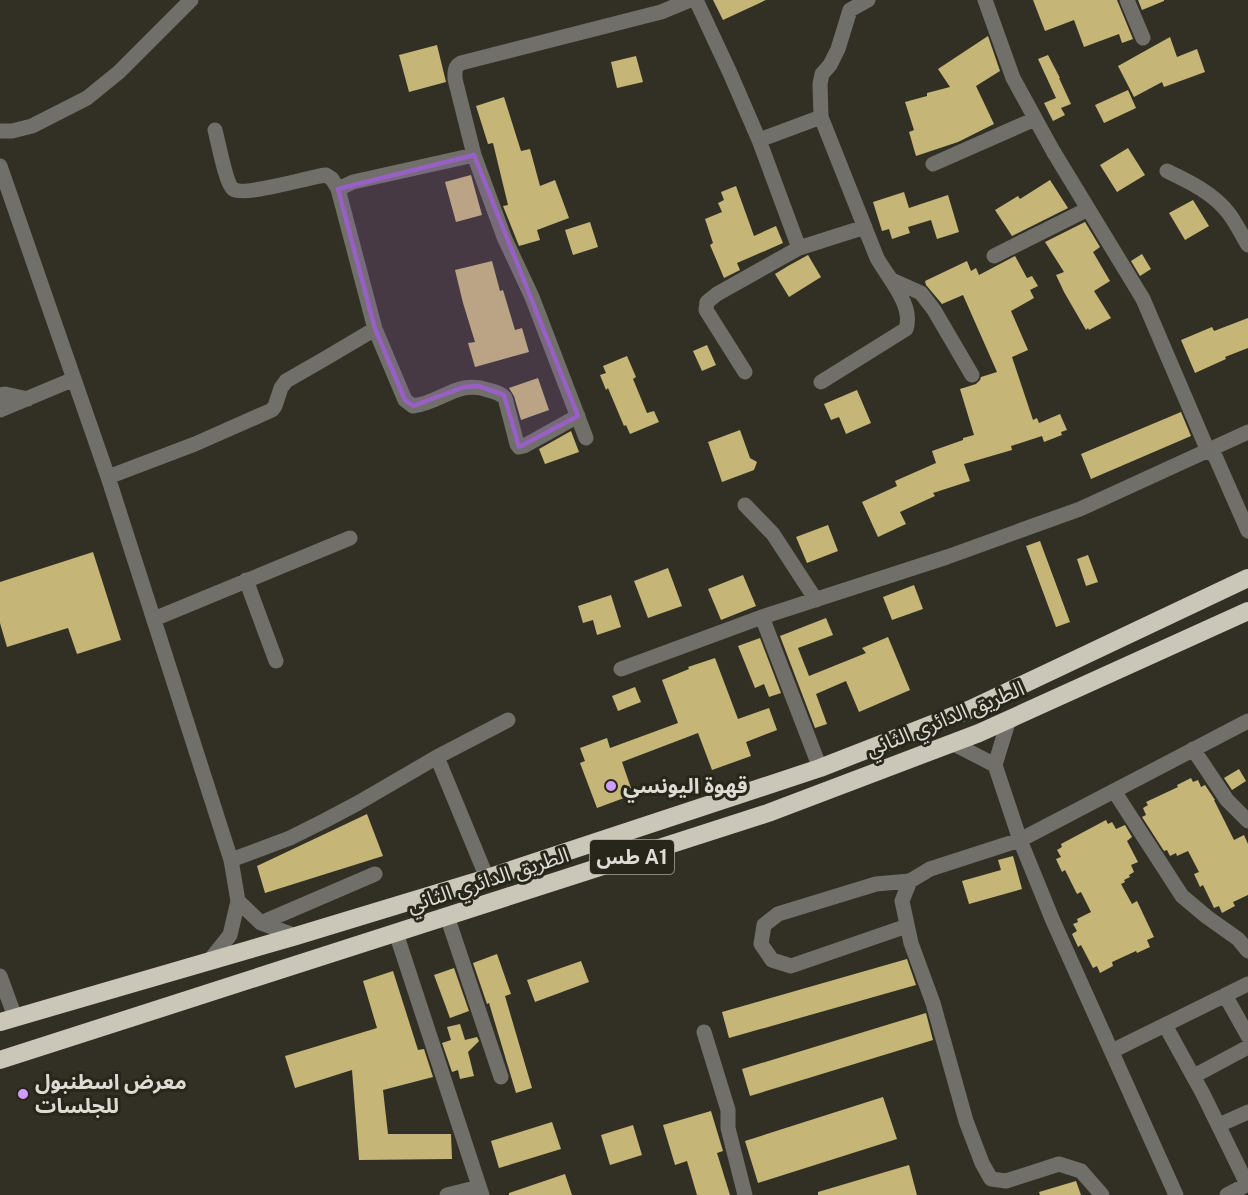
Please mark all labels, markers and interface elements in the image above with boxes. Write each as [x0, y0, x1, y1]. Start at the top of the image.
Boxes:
street label: الطريق الدائري الثاني [862, 675, 1029, 765]
place label: قهوة اليونسي [623, 773, 748, 803]
marker: قهوة اليونسي [604, 779, 618, 793]
road number: طس A1 [590, 840, 674, 874]
street label: الطريق الدائري الثاني [404, 842, 573, 921]
place label: معرض اسطنبول للجلسات [35, 1069, 187, 1118]
marker: معرض اسطنبول للجلسات [16, 1087, 30, 1101]

